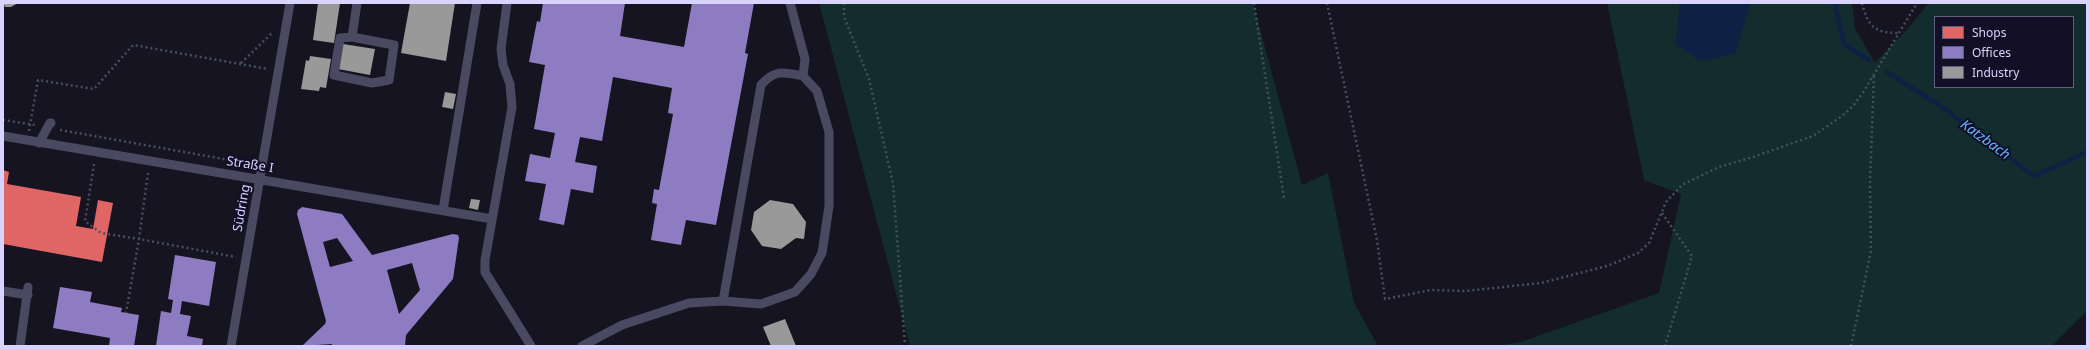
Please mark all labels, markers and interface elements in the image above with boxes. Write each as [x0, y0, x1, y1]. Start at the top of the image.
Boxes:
legend [1934, 16, 2074, 88]
text: Shops [1972, 24, 2006, 41]
text: Offices [1972, 44, 2011, 61]
text: Industry [1972, 64, 2019, 81]
water label: Katzbach [1957, 116, 2013, 164]
street label: Straße I [225, 154, 275, 176]
street label: Südring [230, 183, 254, 233]

